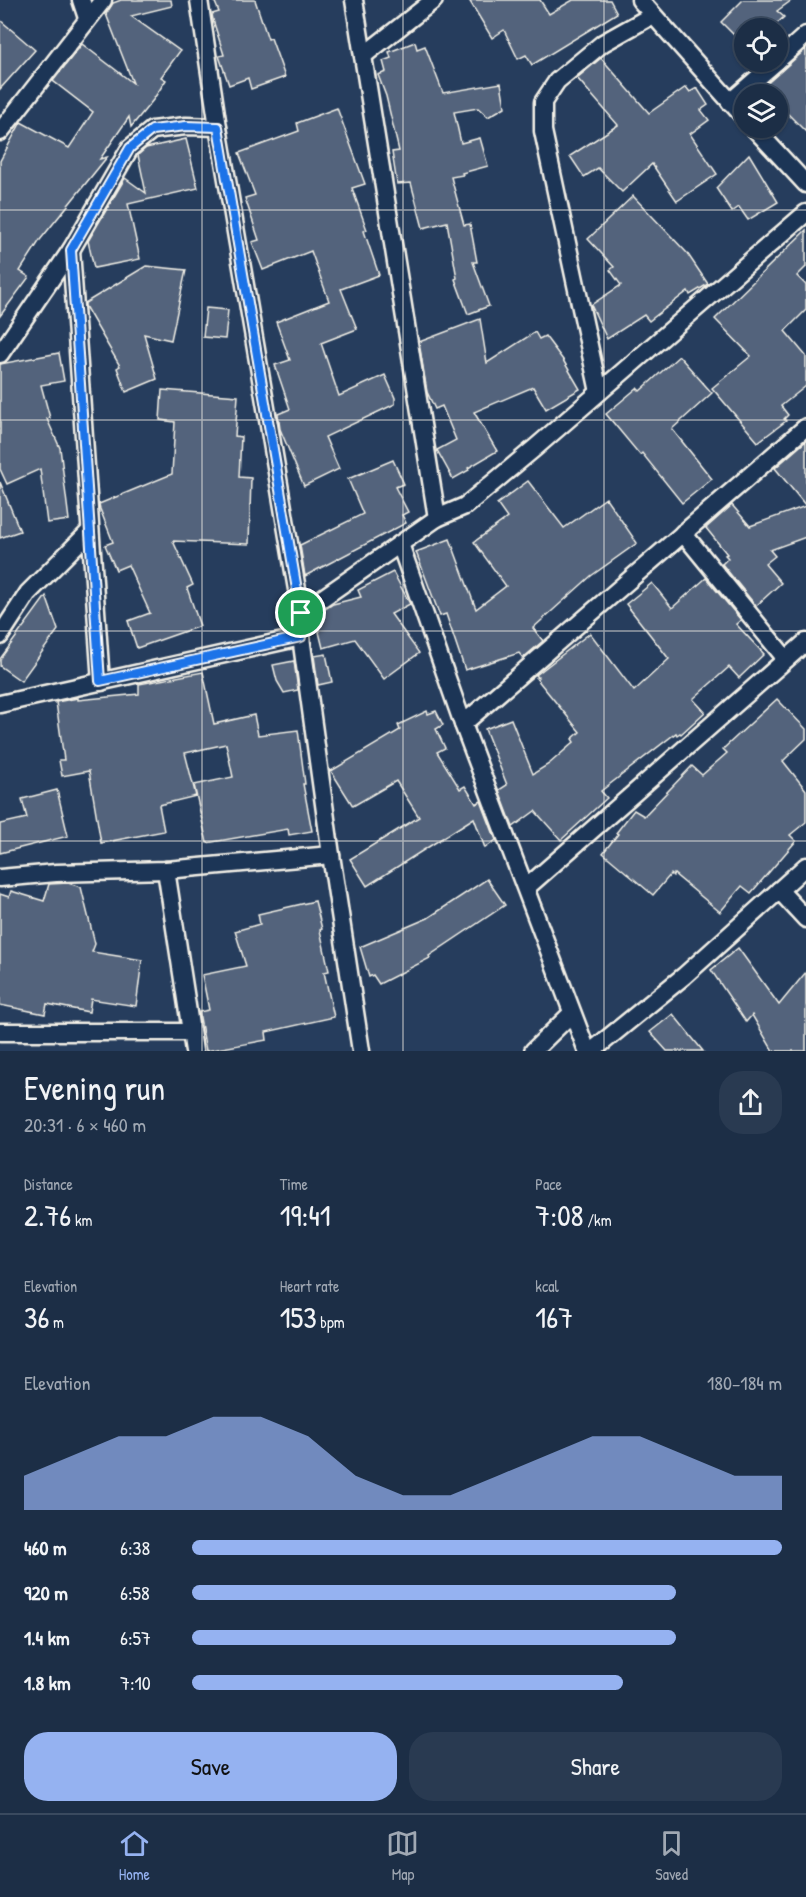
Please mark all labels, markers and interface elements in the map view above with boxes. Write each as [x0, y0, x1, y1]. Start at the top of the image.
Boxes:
map controls [734, 18, 788, 138]
button: locate [734, 18, 788, 72]
button: layers [734, 84, 788, 138]
pin [275, 587, 326, 638]
icon: arrive [284, 596, 317, 629]
text: Evening run [24, 1066, 165, 1110]
button: share [719, 1071, 782, 1134]
text: 20:31 · 6 × 460 m [24, 1111, 146, 1138]
text: Distance [24, 1173, 73, 1195]
text: Time [280, 1173, 308, 1195]
text: Pace [535, 1173, 562, 1195]
text: 2.76 [24, 1195, 71, 1235]
text: 19:41 [280, 1195, 331, 1235]
text: 7:08 [535, 1195, 584, 1235]
text: km [71, 1209, 92, 1231]
text: /km [584, 1209, 612, 1231]
text: Elevation [24, 1275, 77, 1297]
text: Heart rate [280, 1275, 339, 1297]
text: kcal [535, 1275, 559, 1297]
text: 36 [24, 1297, 49, 1337]
text: 153 [280, 1297, 317, 1337]
text: 167 [535, 1297, 573, 1337]
text: m [49, 1311, 64, 1333]
text: bpm [317, 1311, 345, 1333]
text: Elevation [24, 1369, 90, 1396]
text: 180–184 m [707, 1369, 782, 1396]
text: 460 m [24, 1534, 67, 1561]
text: 6:38 [120, 1534, 150, 1561]
text: 920 m [24, 1579, 68, 1606]
text: 6:58 [120, 1579, 150, 1606]
text: 1.4 km [24, 1624, 70, 1651]
text: 6:57 [120, 1624, 151, 1651]
text: 1.8 km [24, 1669, 71, 1696]
text: 7:10 [120, 1669, 151, 1696]
button: Save [24, 1732, 397, 1801]
button: Share [409, 1732, 782, 1801]
tab: Home [118, 1827, 151, 1885]
tab: Map [386, 1827, 419, 1885]
tab: Saved [655, 1827, 688, 1885]

